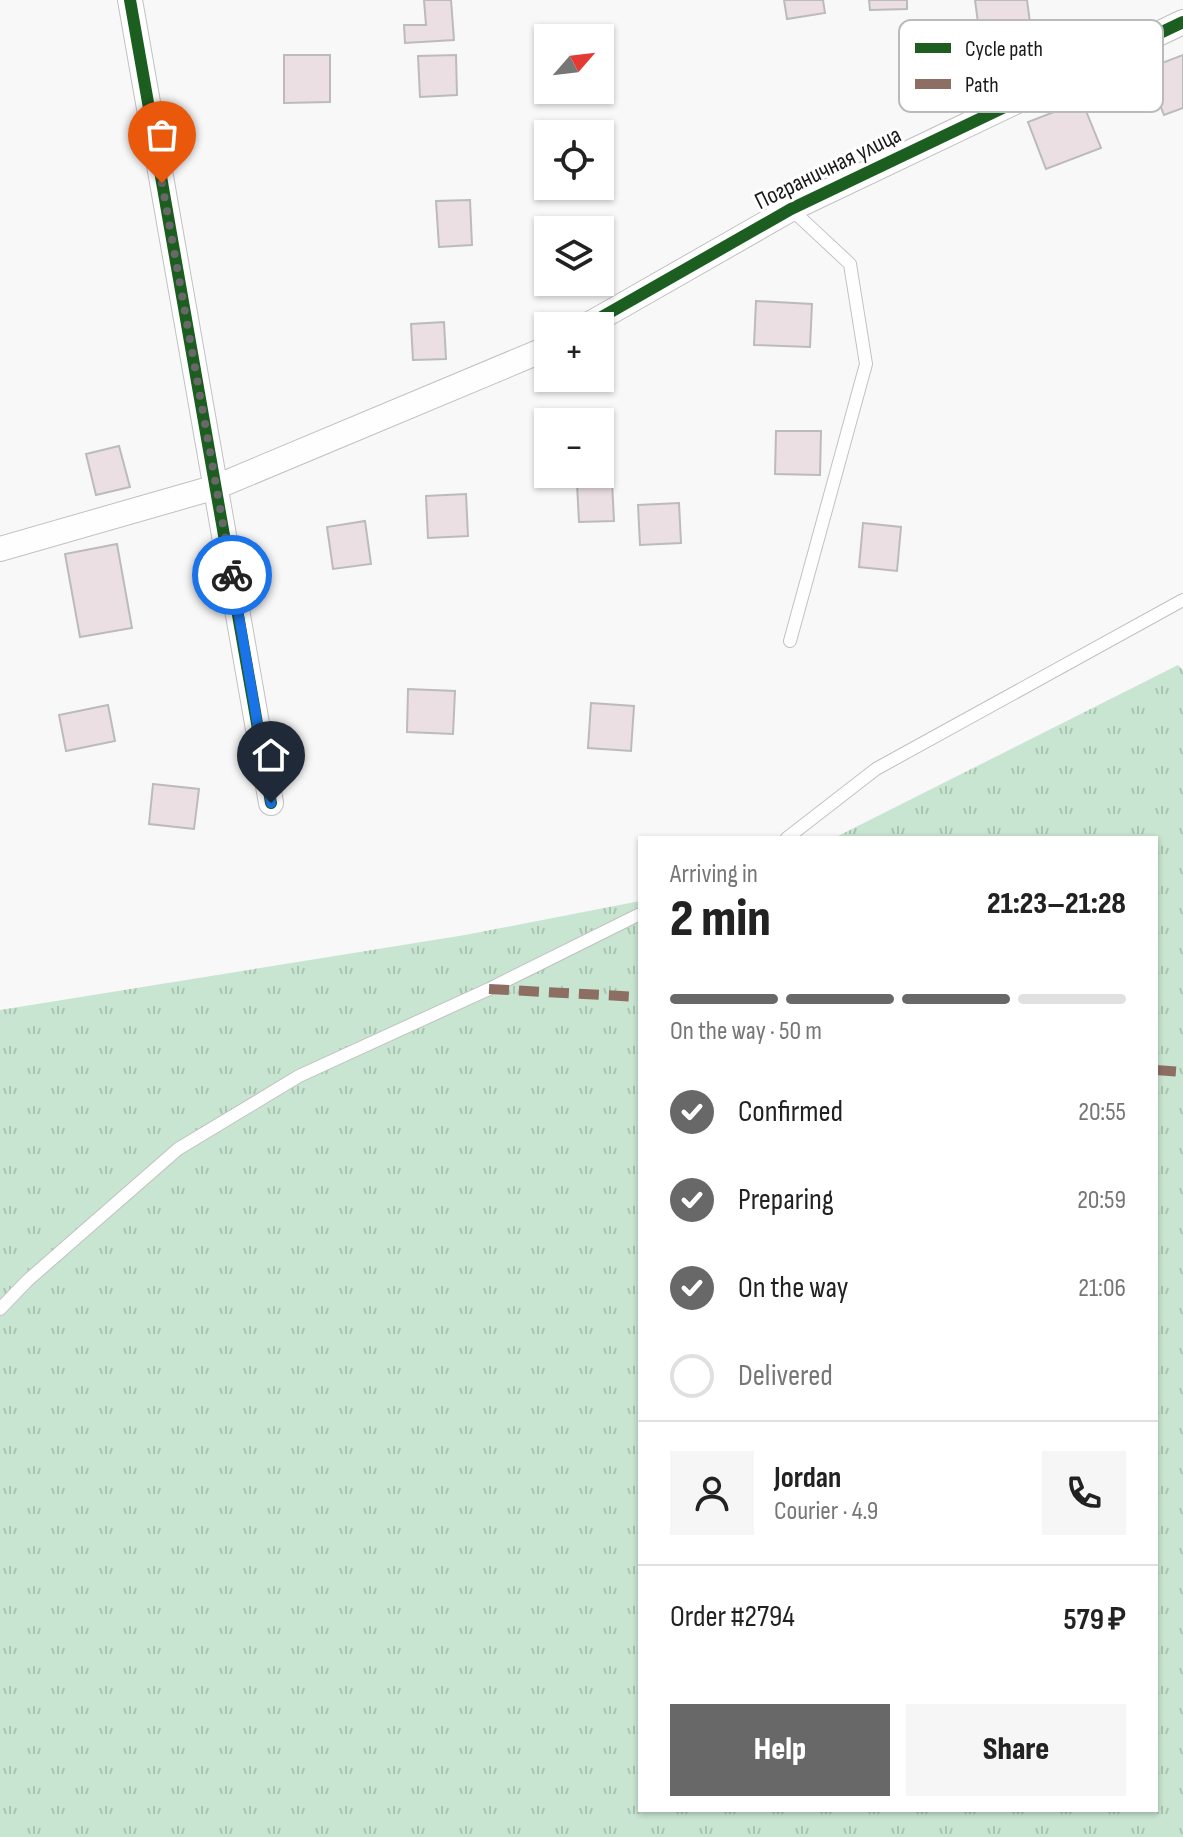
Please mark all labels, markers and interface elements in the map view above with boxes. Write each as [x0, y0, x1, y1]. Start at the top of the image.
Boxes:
legend [899, 20, 1163, 112]
north arrow [534, 24, 614, 104]
map controls [534, 24, 614, 488]
text: Cycle path [965, 36, 1043, 63]
text: Path [965, 72, 999, 99]
pin [128, 101, 196, 183]
icon: bag [140, 113, 184, 157]
button: locate [534, 120, 614, 200]
street label: Пограничная улица [750, 120, 906, 216]
button: layers [534, 216, 614, 296]
button: + [534, 312, 614, 392]
button: − [534, 408, 614, 488]
courier [192, 535, 272, 615]
icon: bike [210, 553, 254, 597]
pin [237, 721, 305, 803]
icon: home [249, 733, 293, 777]
text: Arriving in [670, 859, 758, 890]
text: 21:23–21:28 [987, 886, 1126, 922]
text: 2 min [670, 888, 771, 951]
text: On the way · 50 m [670, 1016, 822, 1047]
icon: check [670, 1090, 714, 1134]
text: Confirmed [738, 1094, 843, 1130]
text: 20:55 [1078, 1097, 1126, 1128]
icon: check [670, 1178, 714, 1222]
text: Preparing [738, 1182, 834, 1218]
text: 20:59 [1077, 1185, 1126, 1216]
icon: check [670, 1266, 714, 1310]
text: On the way [738, 1270, 848, 1306]
text: 21:06 [1078, 1273, 1126, 1304]
text: Delivered [738, 1358, 833, 1394]
button: person [670, 1451, 754, 1535]
button: phone [1042, 1451, 1126, 1535]
text: Jordan [774, 1460, 841, 1496]
text: Courier · 4.9 [774, 1496, 878, 1527]
text: Order #2794 [670, 1599, 795, 1635]
text: 579 ₽ [1063, 1602, 1126, 1638]
button: Help [670, 1704, 890, 1796]
button: Share [906, 1704, 1126, 1796]

